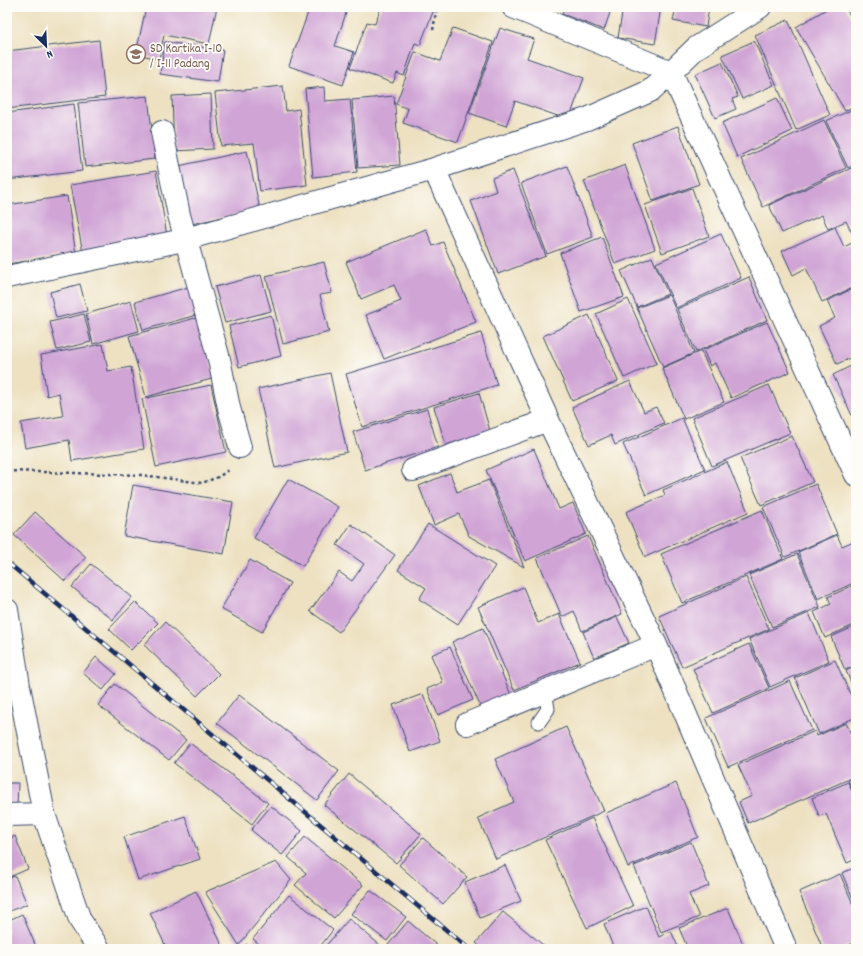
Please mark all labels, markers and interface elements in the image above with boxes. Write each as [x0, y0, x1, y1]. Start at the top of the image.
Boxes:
north arrow [26, 26, 66, 66]
place label: SD Kartika I-10 / I-11 Padang [150, 40, 222, 74]
school or university icon: SD Kartika I-10 / I-11 Padang [125, 43, 147, 65]
text: N [43, 45, 55, 62]

